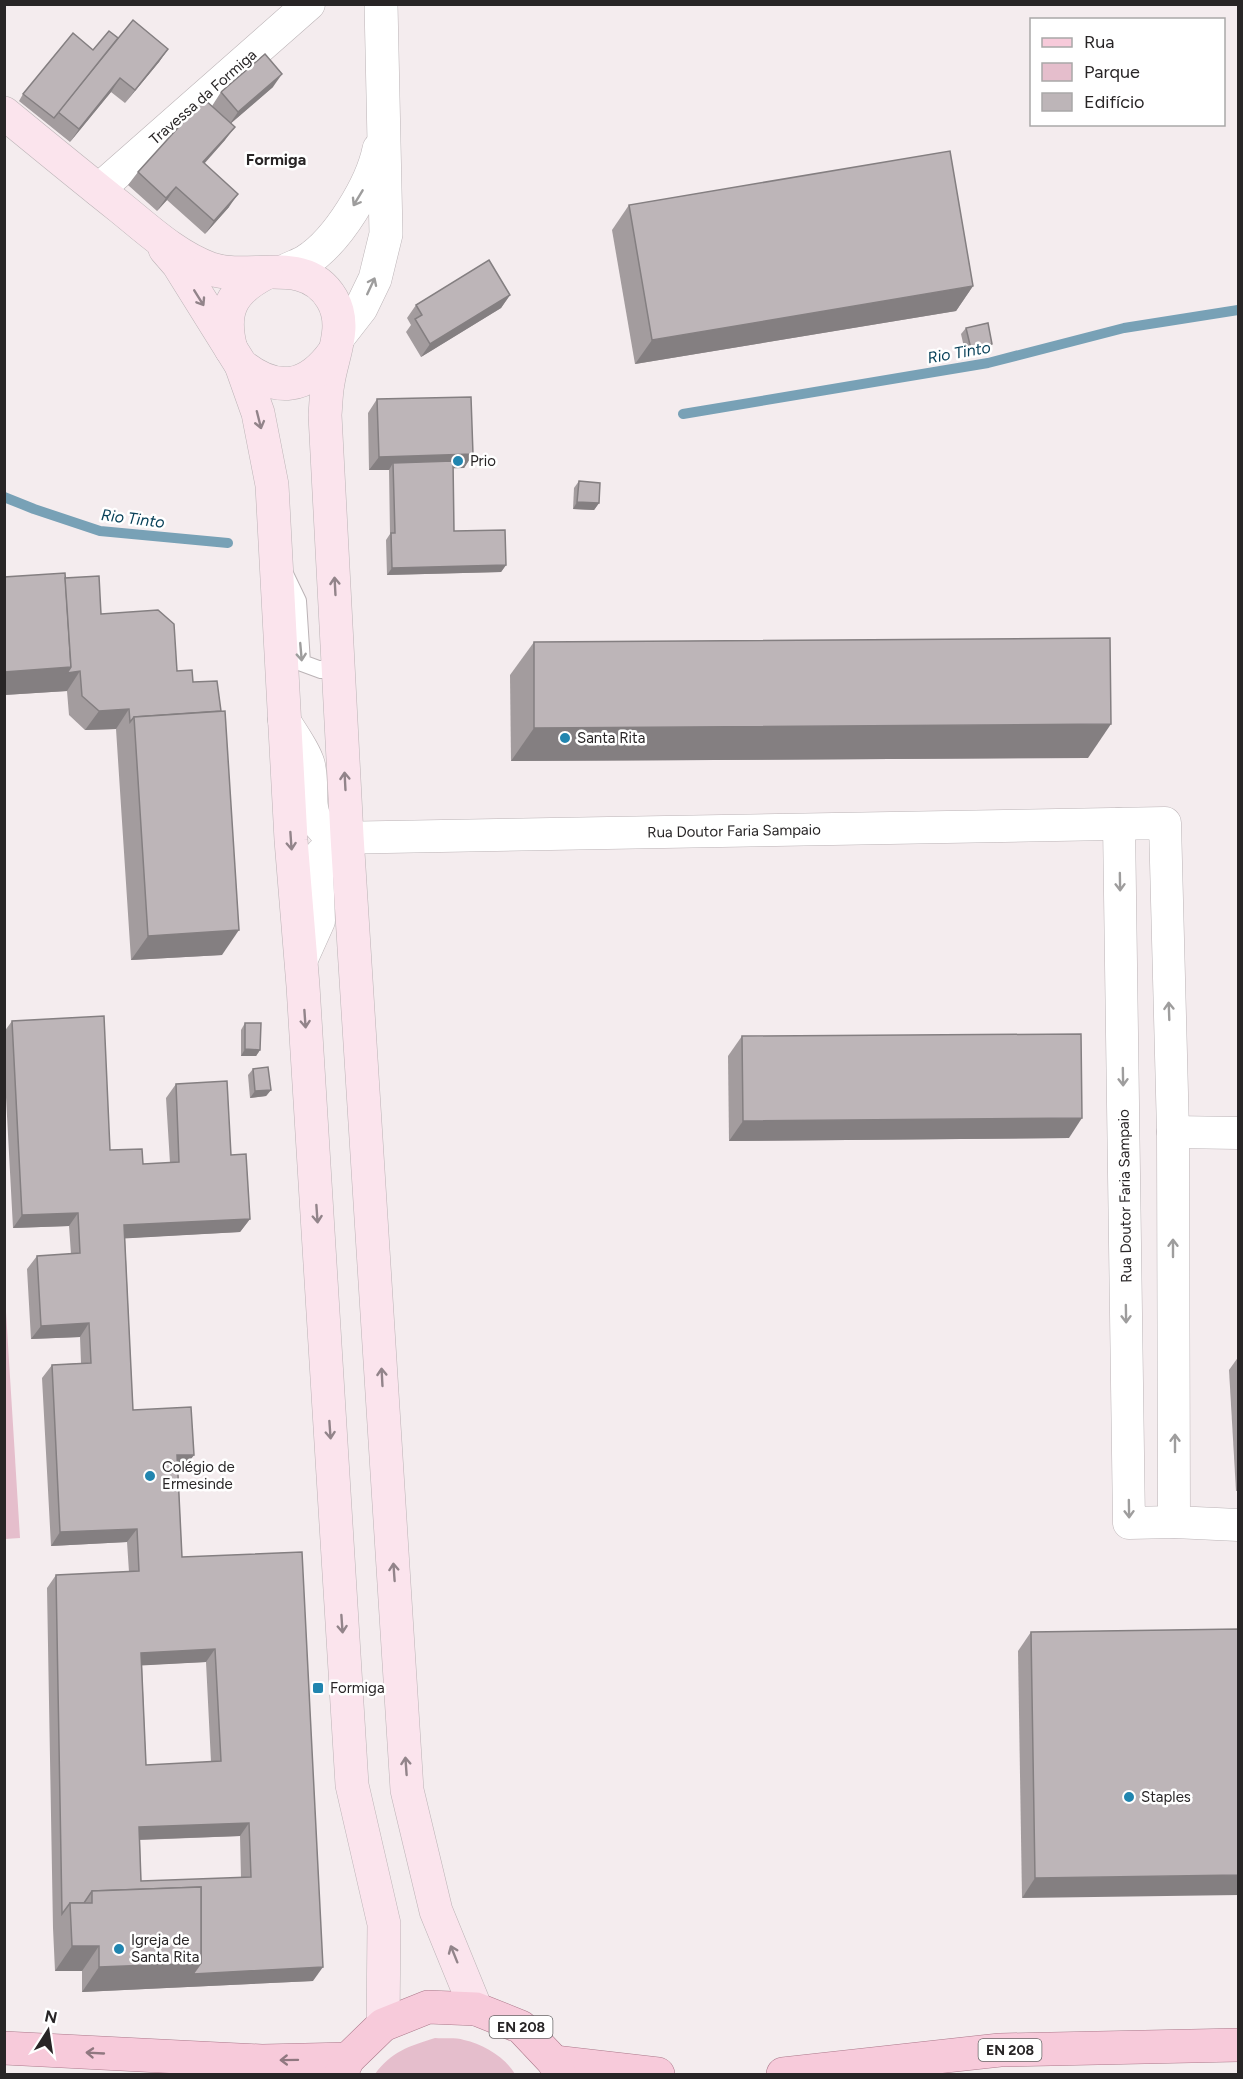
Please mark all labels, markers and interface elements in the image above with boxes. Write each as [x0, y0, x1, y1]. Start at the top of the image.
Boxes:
legend [1030, 18, 1225, 126]
text: Rua [1084, 31, 1115, 53]
street label: Travessa da Formiga [146, 46, 260, 148]
text: Parque [1084, 61, 1140, 83]
text: Edifício [1084, 91, 1145, 113]
district label: Formiga [246, 150, 306, 169]
one-way arrow [352, 189, 364, 206]
one-way arrow [366, 277, 378, 295]
one-way arrow [194, 289, 206, 306]
water label: Rio Tinto [926, 338, 992, 367]
one-way arrow [254, 410, 266, 429]
place label: Prio [470, 452, 496, 470]
marker: Prio [451, 454, 465, 468]
water label: Rio Tinto [100, 505, 166, 532]
one-way arrow [329, 576, 340, 596]
one-way arrow [296, 642, 307, 662]
place label: Santa Rita [577, 729, 645, 747]
marker: Santa Rita [558, 731, 572, 745]
one-way arrow [339, 771, 350, 791]
street label: Rua Doutor Faria Sampaio [647, 820, 821, 842]
one-way arrow [286, 831, 297, 851]
one-way arrow [1114, 872, 1126, 892]
one-way arrow [1164, 1001, 1175, 1021]
one-way arrow [299, 1009, 310, 1029]
one-way arrow [1117, 1067, 1129, 1087]
street label: Rua Doutor Faria Sampaio [1114, 1109, 1136, 1283]
one-way arrow [311, 1204, 322, 1224]
one-way arrow [1167, 1238, 1179, 1258]
one-way arrow [1120, 1304, 1132, 1324]
one-way arrow [376, 1368, 387, 1388]
one-way arrow [324, 1419, 335, 1439]
one-way arrow [1169, 1433, 1181, 1453]
place label: Colégio de Ermesinde [162, 1458, 235, 1493]
marker: Colégio de Ermesinde [143, 1469, 157, 1483]
one-way arrow [1123, 1499, 1135, 1519]
one-way arrow [388, 1562, 399, 1582]
one-way arrow [337, 1614, 348, 1634]
place label: Formiga [330, 1679, 385, 1697]
marker: Formiga [311, 1681, 325, 1695]
one-way arrow [400, 1757, 411, 1777]
place label: Staples [1141, 1788, 1191, 1806]
marker: Staples [1122, 1790, 1136, 1804]
place label: Igreja de Santa Rita [131, 1931, 199, 1966]
marker: Igreja de Santa Rita [112, 1942, 126, 1956]
one-way arrow [448, 1946, 459, 1964]
north arrow [18, 2001, 78, 2061]
text: N [43, 2006, 59, 2027]
road number: EN 208 [490, 2016, 552, 2038]
road number: EN 208 [978, 2039, 1042, 2061]
one-way arrow [85, 2047, 105, 2058]
one-way arrow [280, 2054, 300, 2066]

